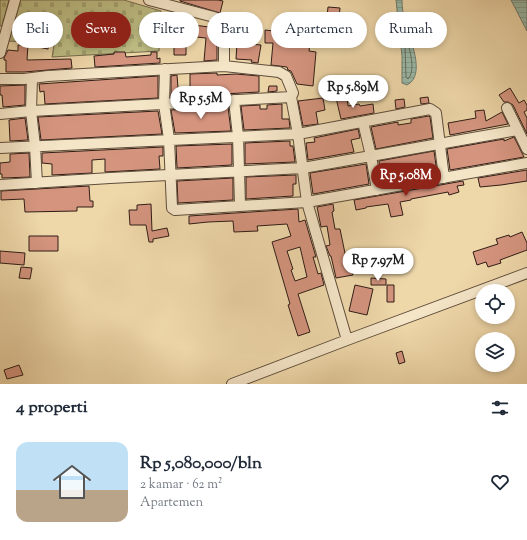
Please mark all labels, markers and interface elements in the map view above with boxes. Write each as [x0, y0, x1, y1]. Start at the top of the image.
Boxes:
chip: Beli [12, 12, 63, 48]
chip: Sewa [71, 12, 131, 48]
chip: Filter [139, 12, 199, 48]
chip: Baru [207, 12, 263, 48]
chip: Apartemen [271, 12, 367, 48]
chip: Rumah [375, 12, 447, 48]
pin: Rp 5.89M [312, 75, 394, 109]
text: Rp 5.89M [327, 79, 379, 97]
pin: Rp 5.5M [164, 86, 238, 120]
text: Rp 5.5M [179, 90, 223, 108]
pin: Rp 5.08M [365, 163, 447, 197]
text: Rp 5.08M [380, 167, 432, 185]
pin: Rp 7.97M [337, 248, 419, 282]
text: Rp 7.97M [352, 252, 404, 270]
map controls [475, 284, 515, 372]
button: locate [475, 284, 515, 324]
button: layers [475, 332, 515, 372]
text: 4 properti [16, 396, 88, 420]
icon: filters [489, 397, 511, 419]
text: Rp 5,080,000/bln [140, 452, 262, 476]
icon: home [48, 458, 96, 506]
icon: heart [489, 471, 511, 493]
text: 2 kamar · 62 m² [140, 476, 223, 494]
text: Apartemen [140, 494, 203, 512]

